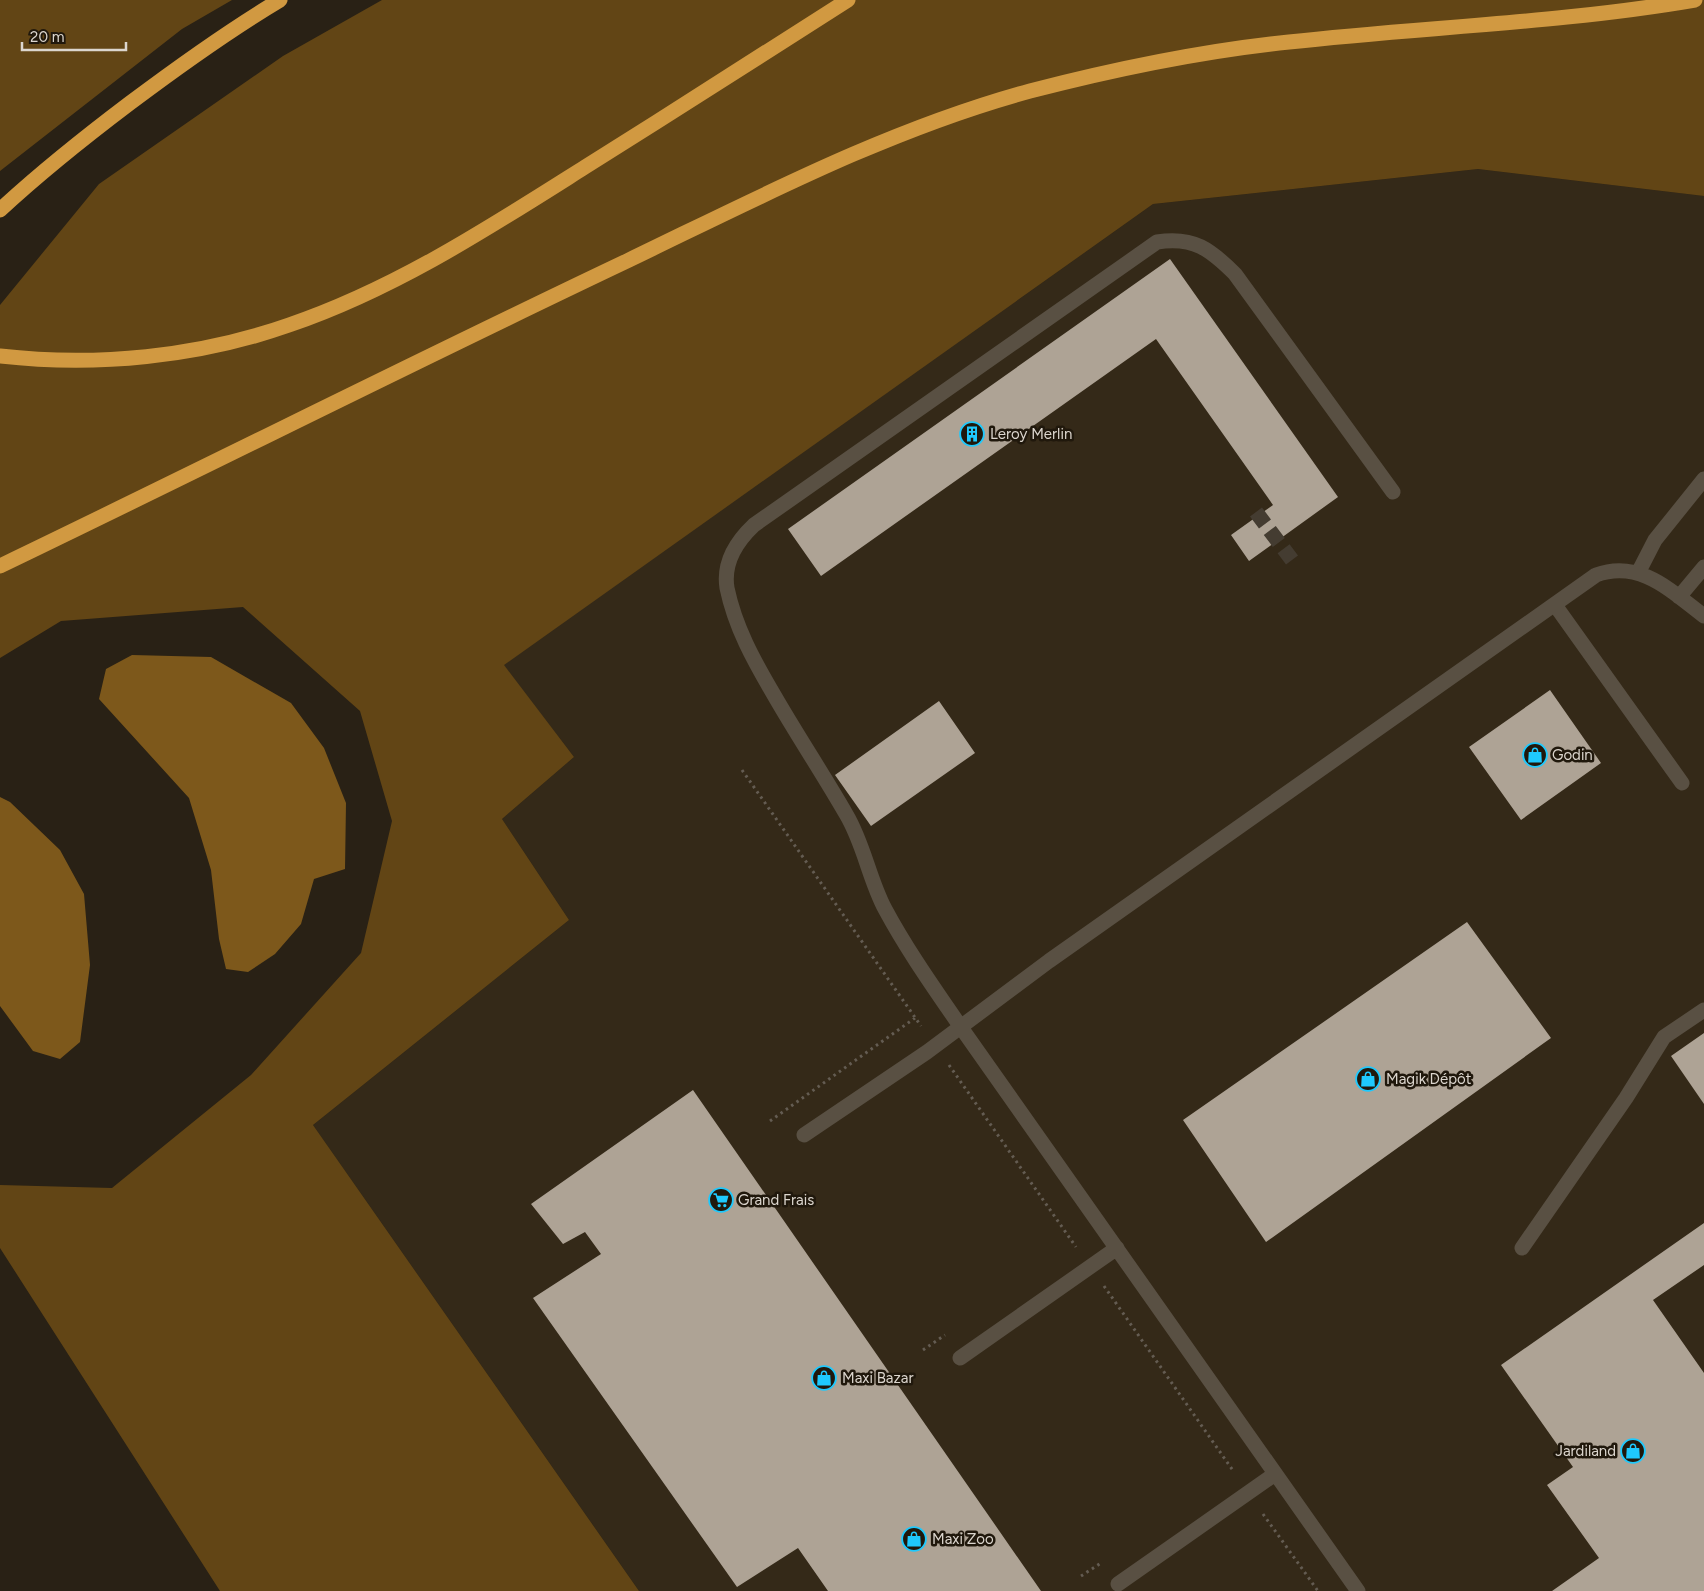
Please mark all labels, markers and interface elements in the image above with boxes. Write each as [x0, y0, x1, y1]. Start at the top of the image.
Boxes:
scale bar [22, 20, 126, 52]
text: 20 m [30, 28, 64, 46]
building icon: Leroy Merlin [959, 421, 985, 447]
place label: Leroy Merlin [990, 425, 1072, 443]
shop icon: Godin [1522, 742, 1548, 768]
place label: Godin [1552, 746, 1593, 764]
shop icon: Magik Dépôt [1355, 1066, 1381, 1092]
place label: Magik Dépôt [1386, 1070, 1472, 1088]
supermarket icon: Grand Frais [708, 1187, 734, 1213]
place label: Grand Frais [738, 1191, 814, 1209]
shop icon: Maxi Bazar [811, 1365, 837, 1391]
place label: Maxi Bazar [842, 1369, 914, 1387]
shop icon: Jardiland [1620, 1438, 1646, 1464]
place label: Jardiland [1555, 1442, 1616, 1460]
shop icon: Maxi Zoo [901, 1526, 927, 1552]
place label: Maxi Zoo [932, 1530, 994, 1548]

